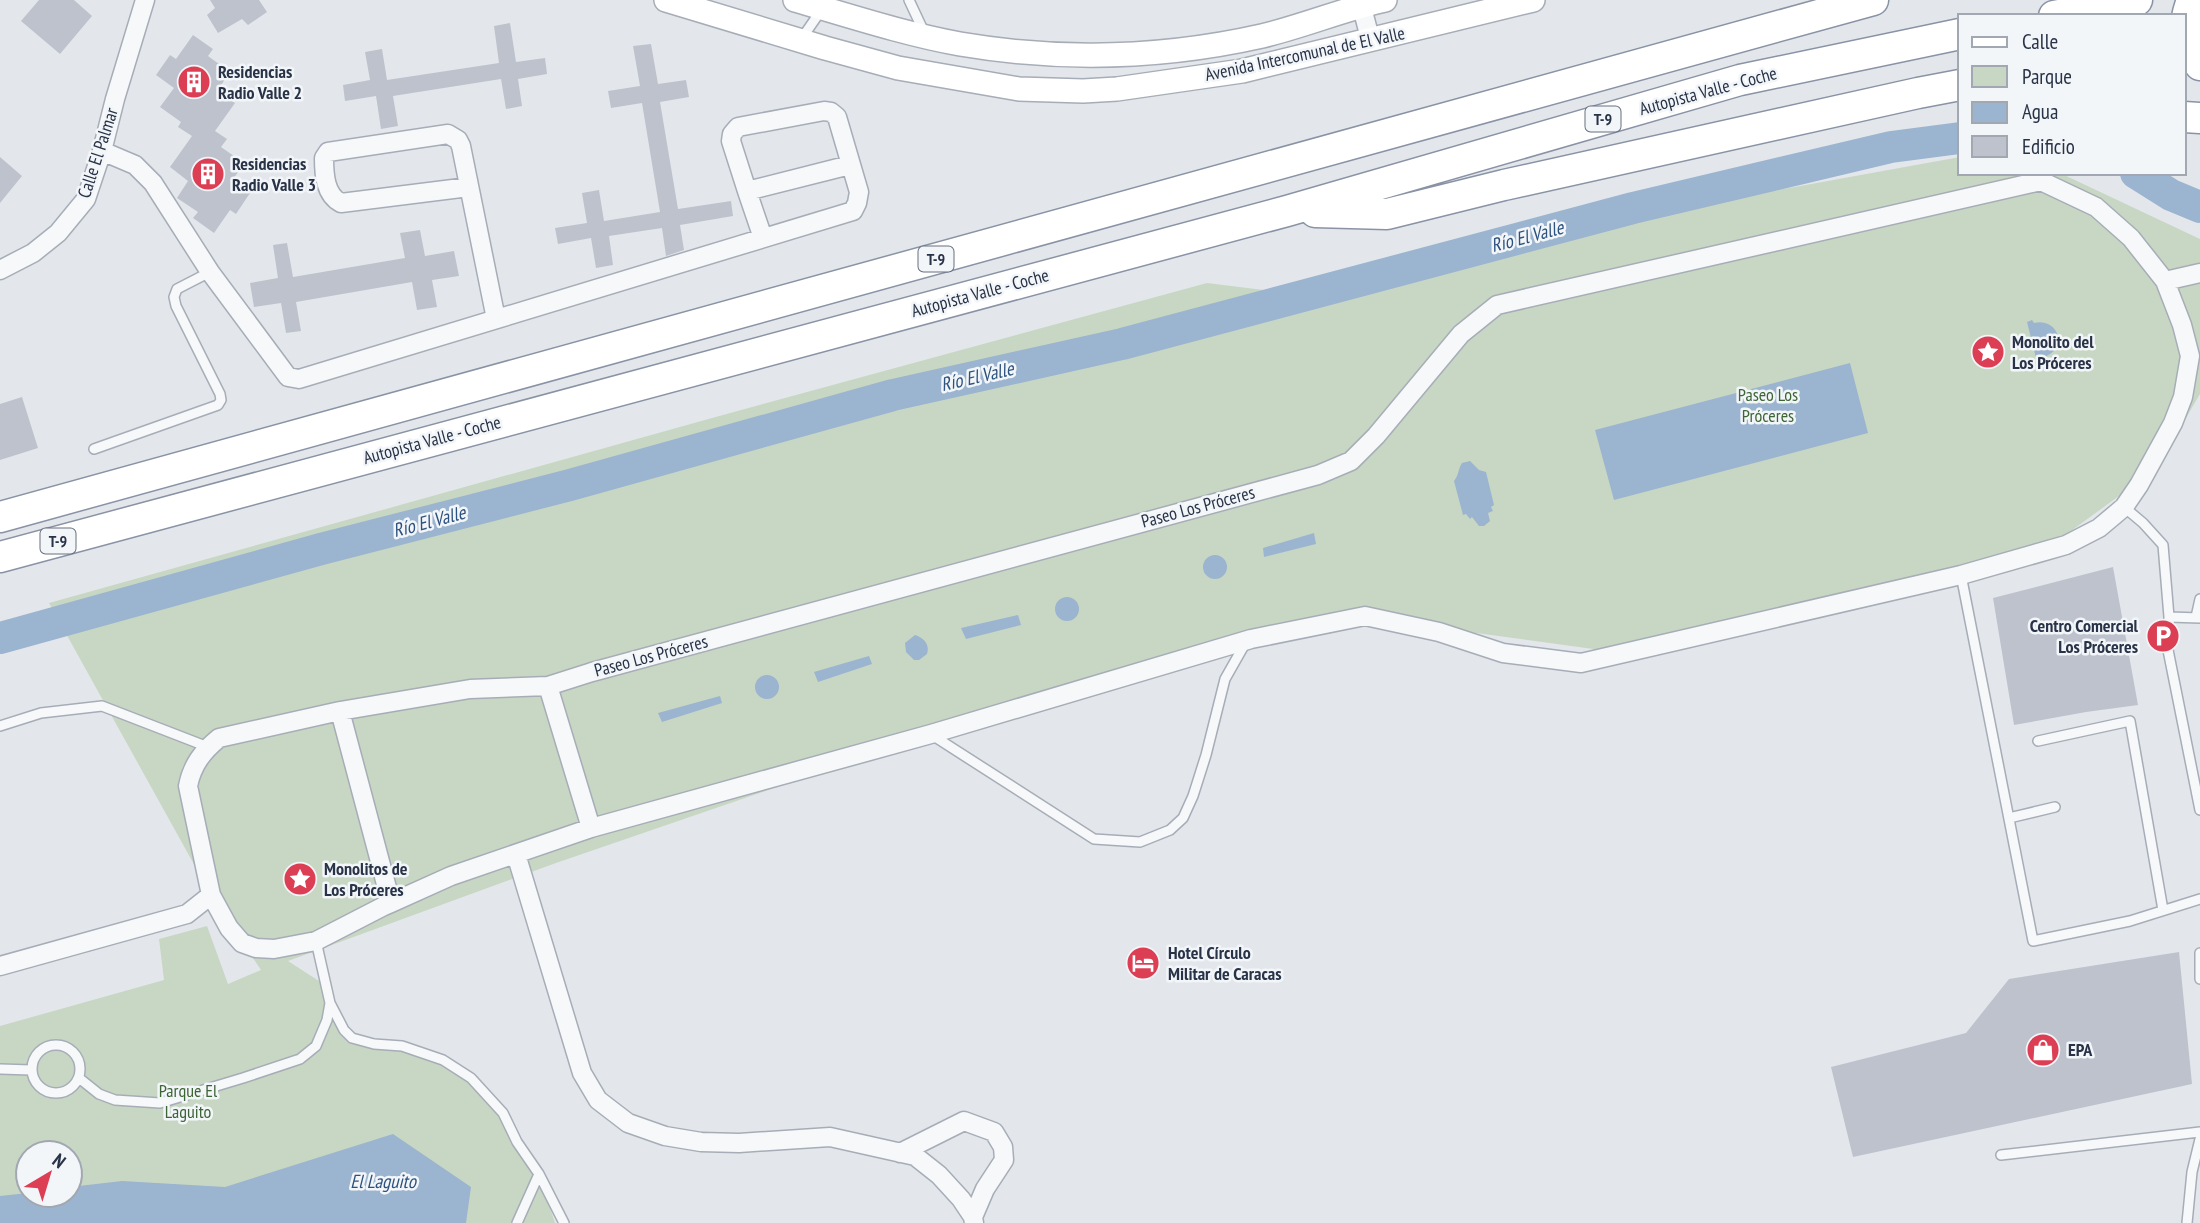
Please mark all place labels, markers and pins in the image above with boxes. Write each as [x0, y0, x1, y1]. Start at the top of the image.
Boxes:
place label: Residencias Radio Valle 2 [218, 60, 302, 104]
building icon: Residencias Radio Valle 2 [175, 63, 213, 101]
place label: Residencias Radio Valle 3 [232, 152, 316, 196]
building icon: Residencias Radio Valle 3 [189, 155, 227, 193]
place label: Monolito del Los Próceres [2012, 330, 2094, 374]
place icon: Monolito del Los Próceres [1969, 333, 2007, 371]
place label: Centro Comercial Los Próceres [2030, 614, 2139, 658]
parking icon: Centro Comercial Los Próceres [2144, 617, 2182, 655]
place label: Monolitos de Los Próceres [324, 857, 408, 901]
place icon: Monolitos de Los Próceres [281, 860, 319, 898]
place label: Hotel Círculo Militar de Caracas [1168, 941, 1282, 985]
hotel icon: Hotel Círculo Militar de Caracas [1124, 944, 1162, 982]
shop icon: EPA [2024, 1031, 2062, 1069]
place label: EPA [2068, 1038, 2093, 1061]

